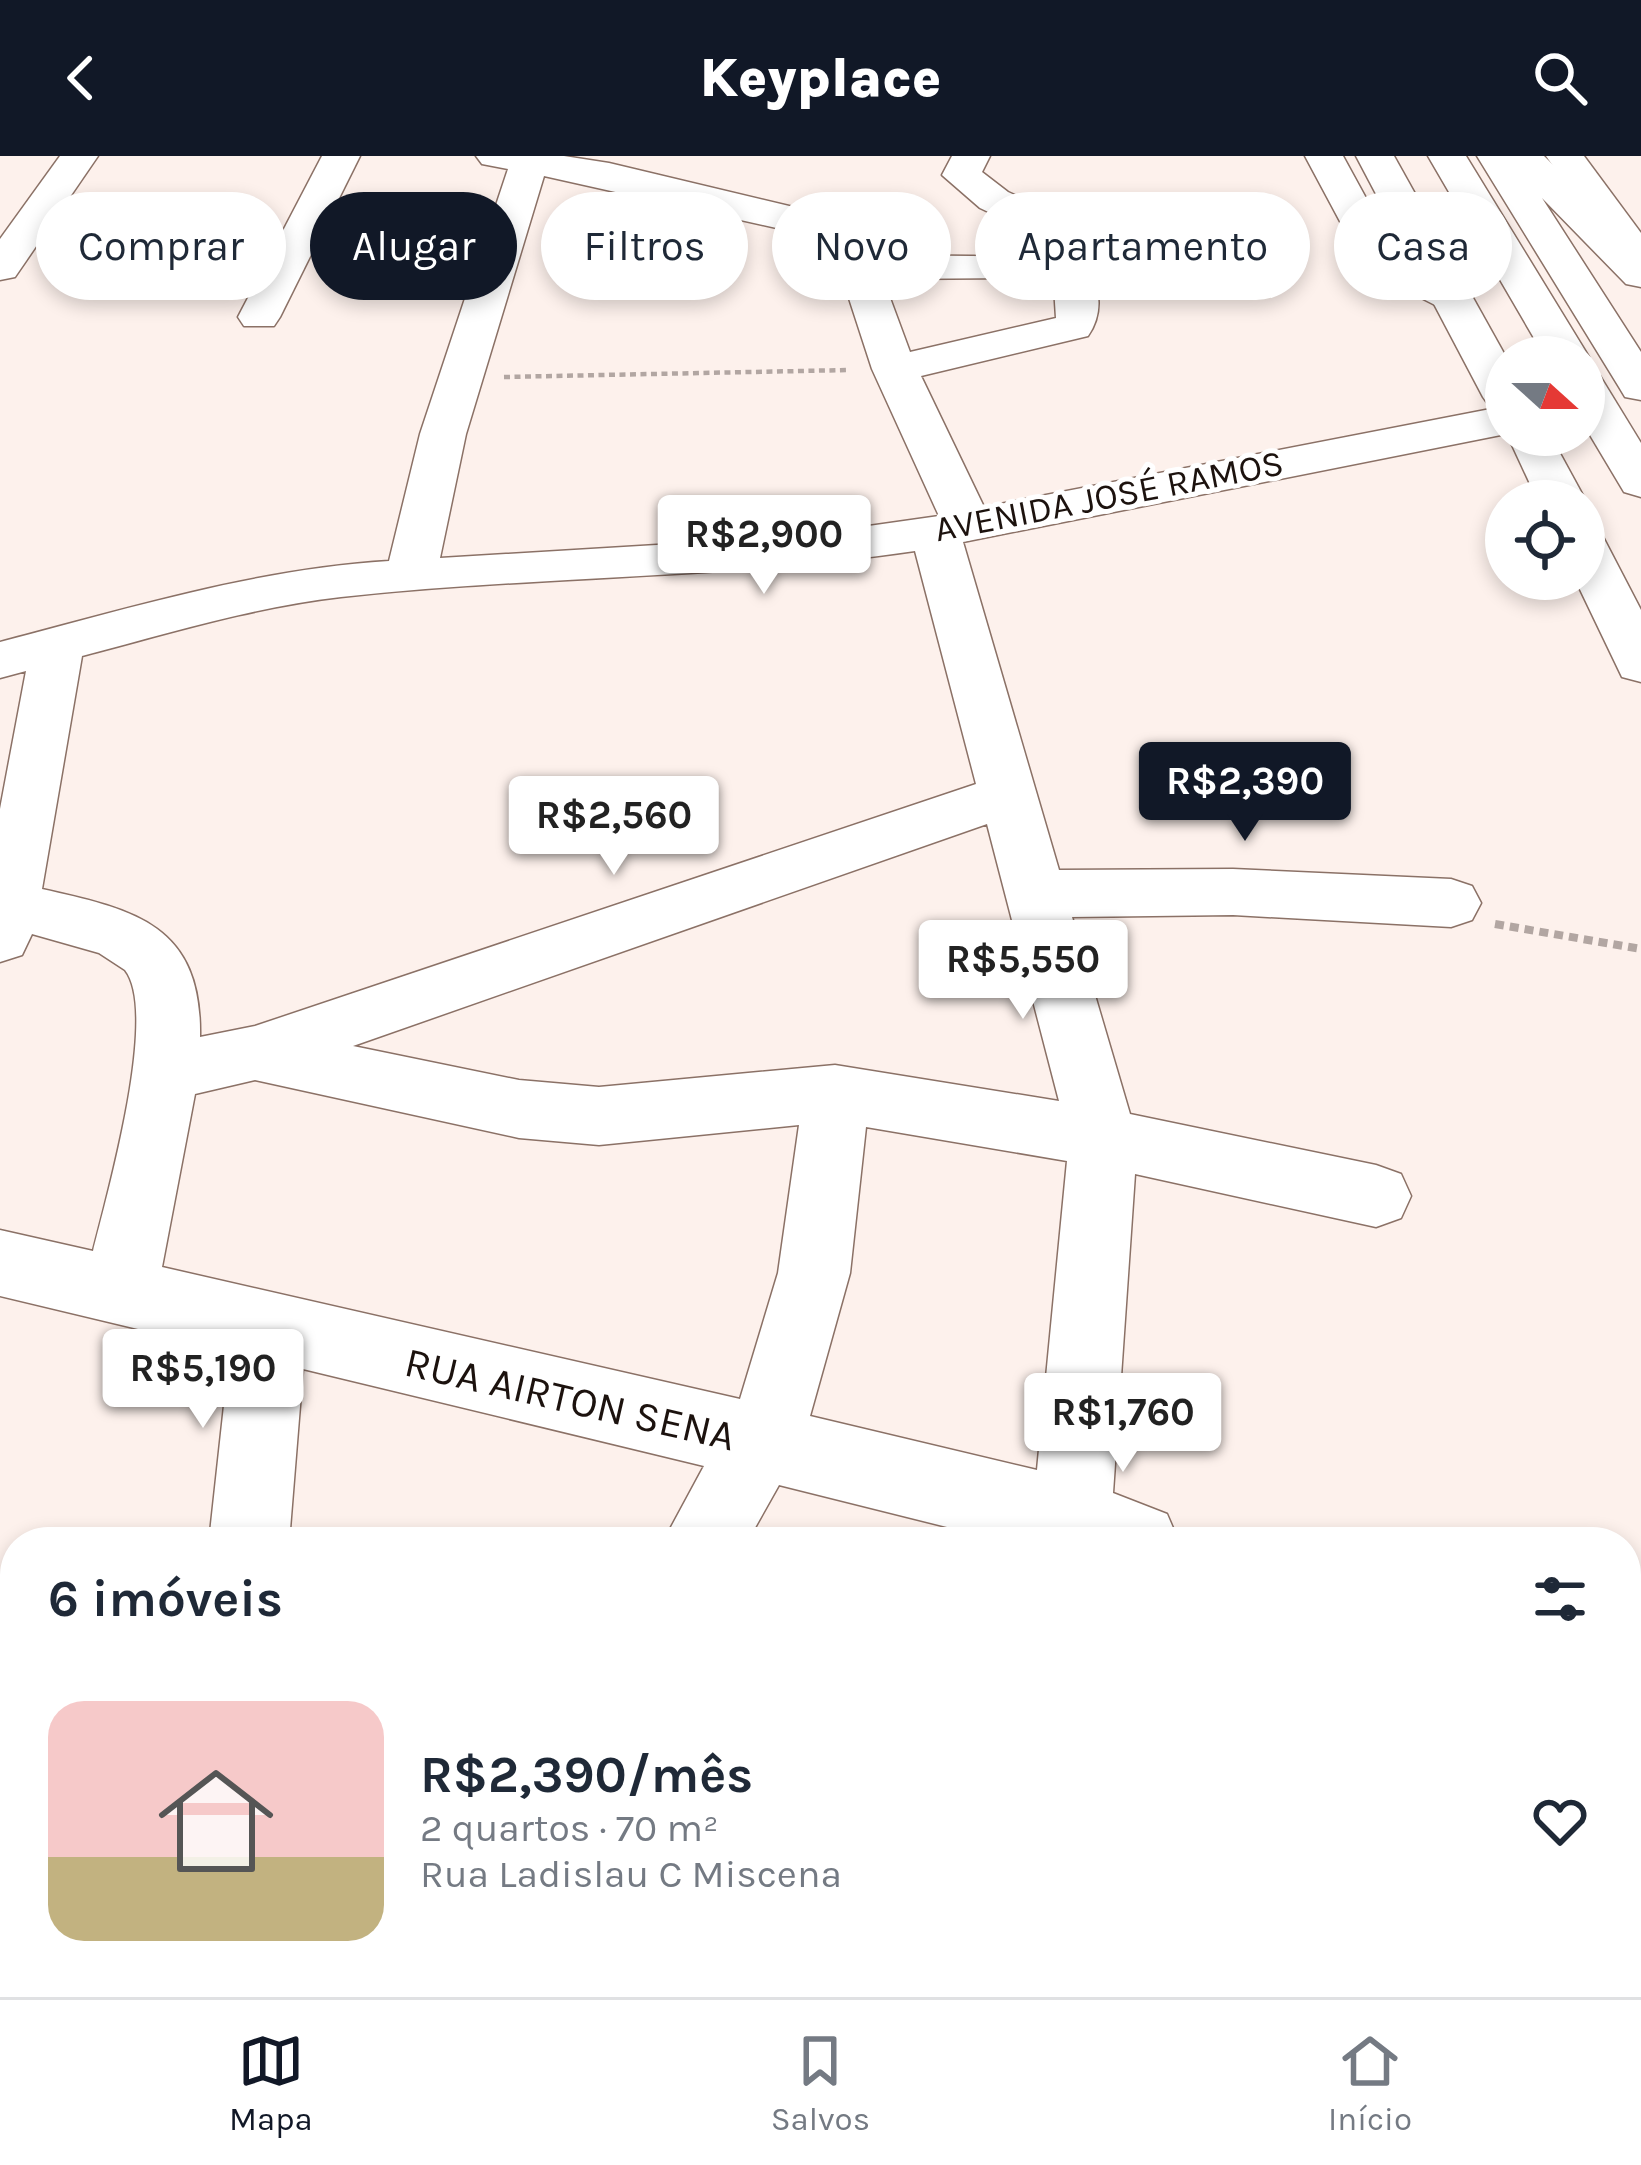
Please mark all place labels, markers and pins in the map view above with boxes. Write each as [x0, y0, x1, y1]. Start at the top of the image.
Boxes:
pin: R$2,900 [653, 495, 875, 597]
pin: R$2,390 [1134, 742, 1356, 844]
pin: R$2,560 [503, 776, 725, 878]
pin: R$5,550 [912, 920, 1134, 1022]
pin: R$5,190 [92, 1329, 314, 1431]
pin: R$1,760 [1012, 1373, 1234, 1475]

